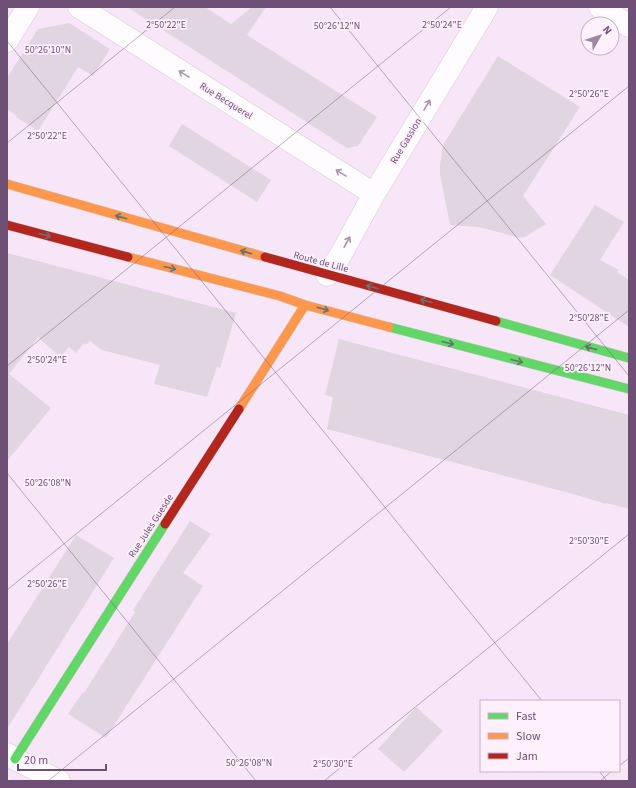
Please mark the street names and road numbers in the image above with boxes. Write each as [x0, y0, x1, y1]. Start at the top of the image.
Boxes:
street label: Rue Becquerel [197, 79, 256, 123]
street label: Rue Gassion [387, 116, 425, 166]
street label: Route de Lille [292, 248, 350, 276]
street label: Rue Jules Guesde [125, 491, 177, 561]

